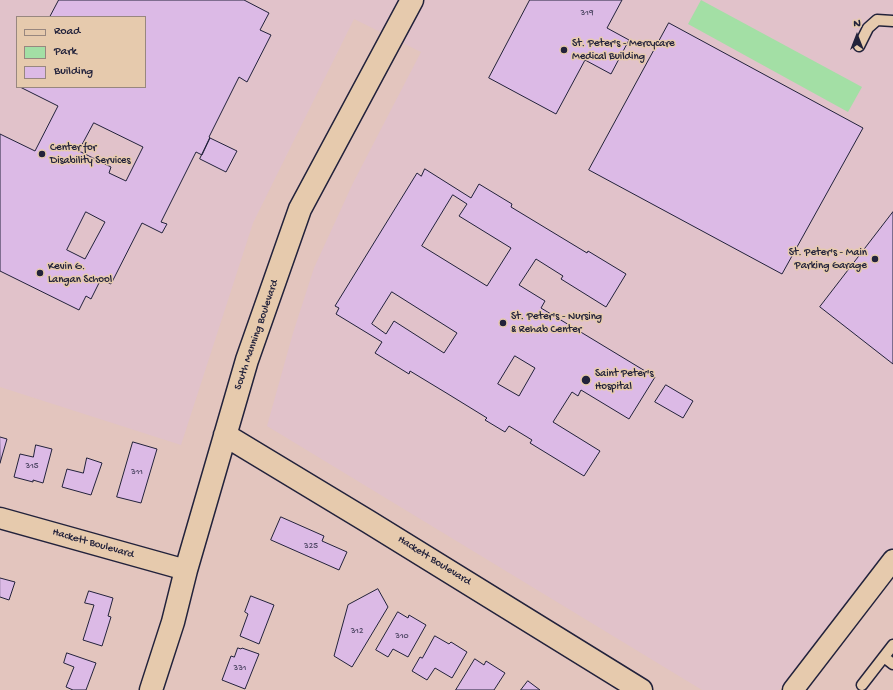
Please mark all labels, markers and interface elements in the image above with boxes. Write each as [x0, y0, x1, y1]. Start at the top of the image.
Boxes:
house number: 319 [581, 9, 593, 19]
legend [16, 16, 146, 88]
north arrow [837, 16, 877, 56]
text: N [853, 18, 861, 30]
text: Road [54, 25, 80, 39]
place label: St. Peter's - Mercycare Medical Building [572, 37, 675, 63]
text: Park [54, 45, 77, 59]
marker: St. Peter's - Mercycare Medical Building [559, 45, 569, 55]
text: Building [54, 65, 93, 79]
place label: Center for Disability Services [50, 141, 131, 167]
marker: Center for Disability Services [37, 149, 47, 159]
place label: St. Peter's - Main Parking Garage [789, 246, 867, 272]
marker: St. Peter's - Main Parking Garage [870, 254, 880, 264]
place label: Kevin G. Langan School [48, 260, 112, 286]
marker: Kevin G. Langan School [35, 268, 45, 278]
street label: South Manning Boulevard [232, 278, 282, 392]
place label: St. Peter's - Nursing & Rehab Center [511, 310, 602, 336]
marker: St. Peter's - Nursing & Rehab Center [498, 318, 508, 328]
place label: Saint Peter's Hospital [595, 367, 654, 393]
marker: Saint Peter's Hospital [580, 374, 592, 386]
house number: 315 [25, 462, 39, 472]
house number: 311 [131, 468, 143, 478]
street label: Hackett Boulevard [51, 526, 135, 562]
street label: Hackett Boulevard [395, 533, 473, 589]
house number: 325 [304, 542, 318, 552]
house number: 312 [351, 627, 363, 637]
house number: 310 [395, 632, 409, 642]
house number: 331 [234, 664, 246, 674]

